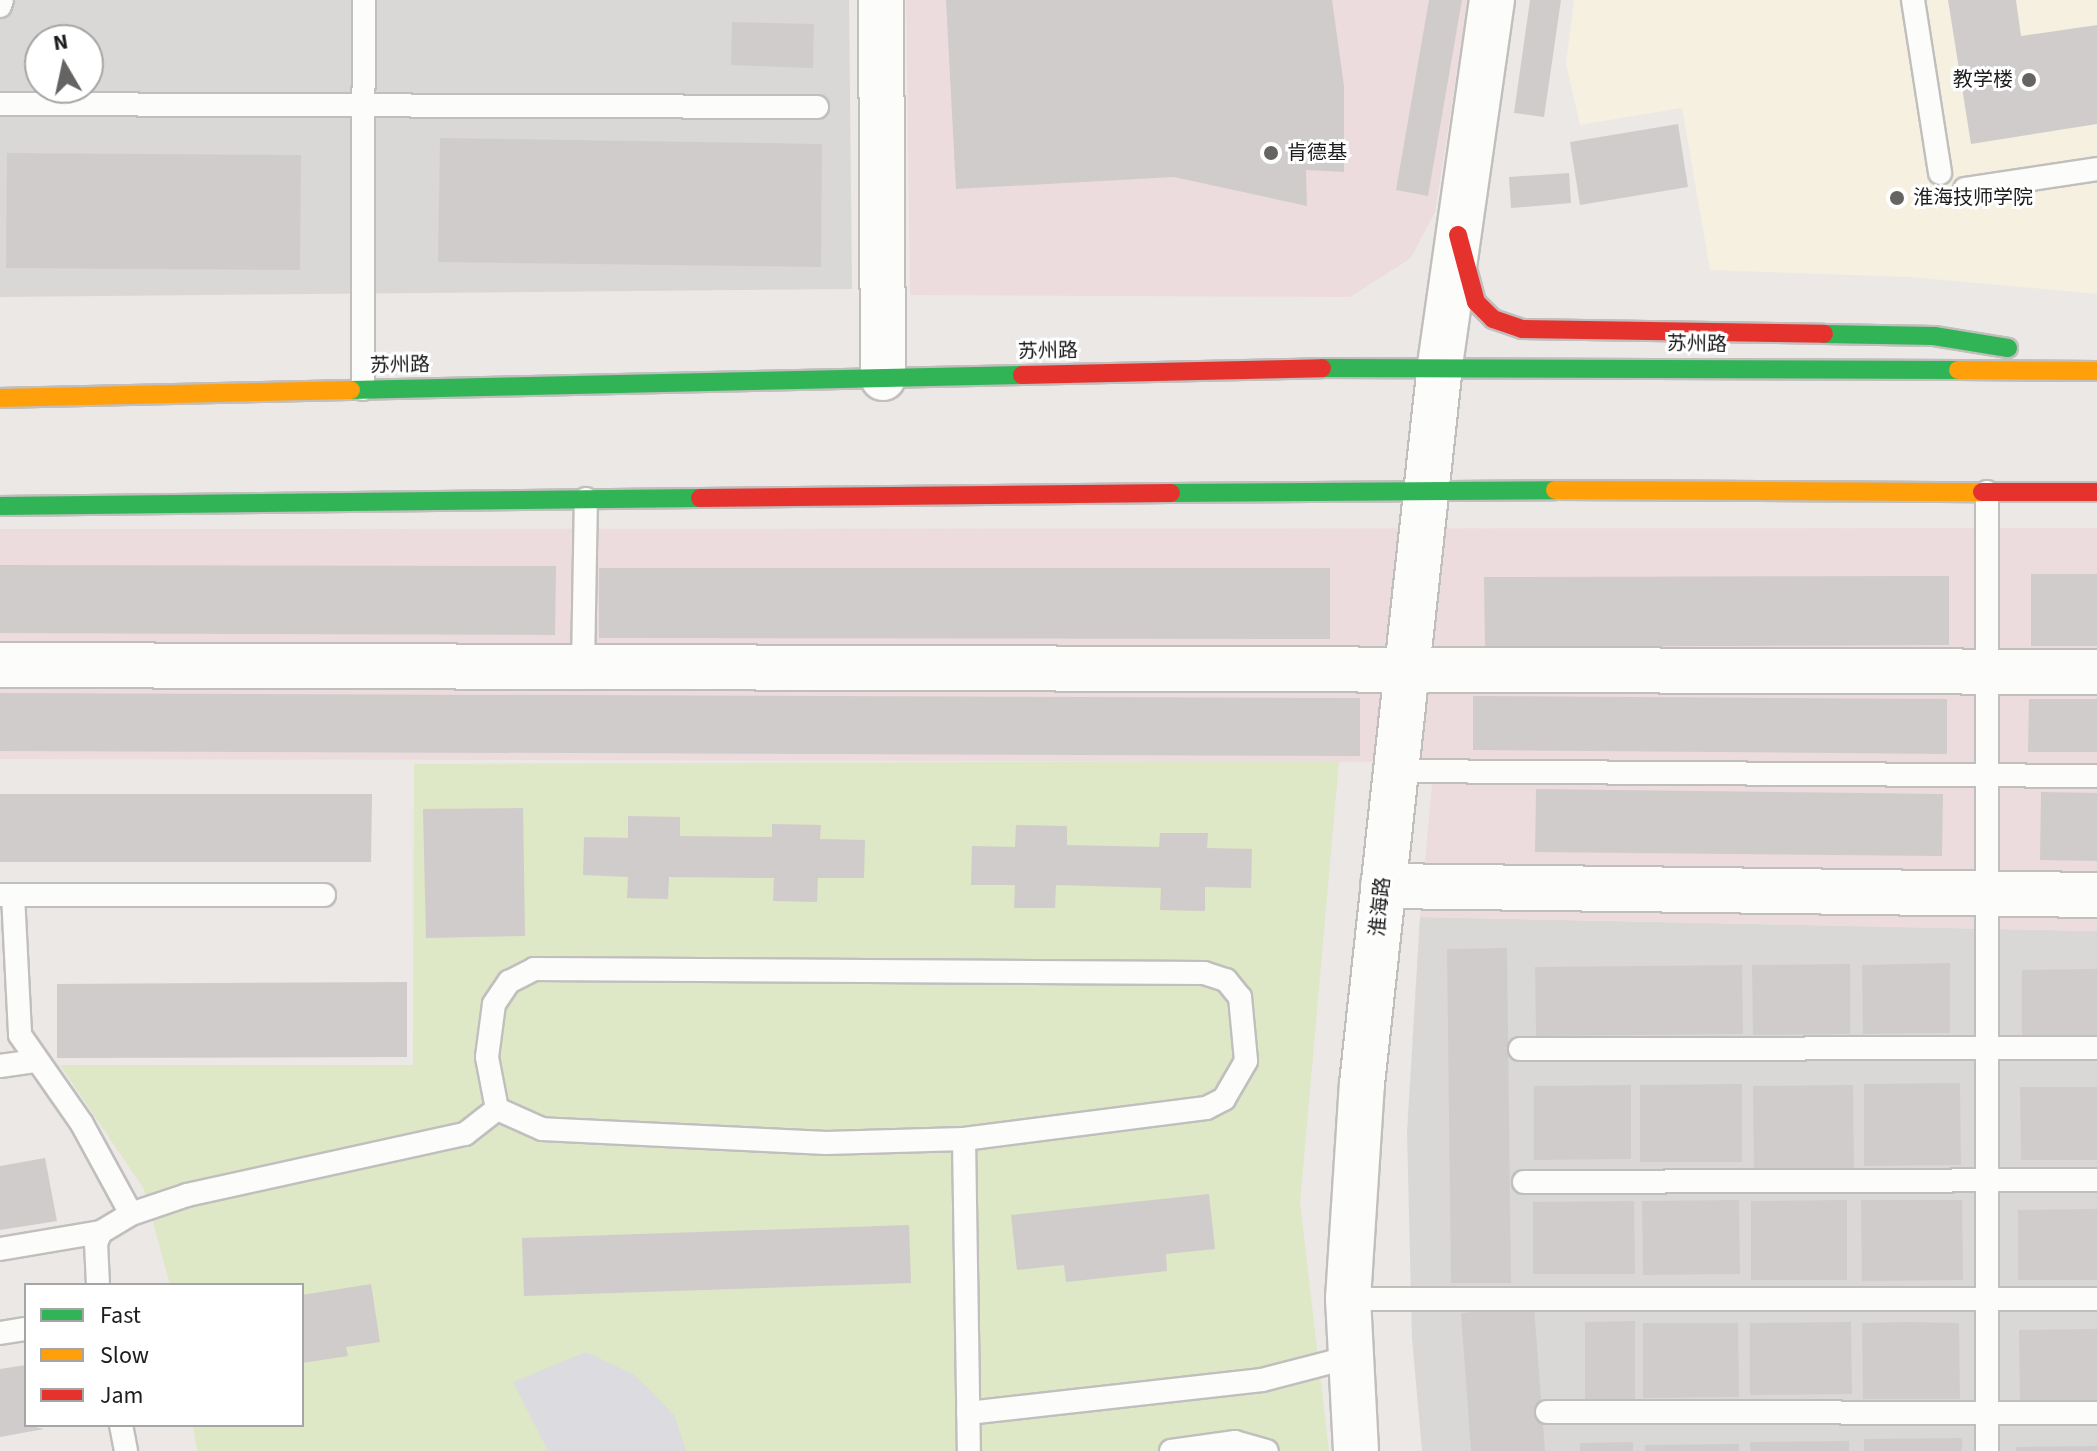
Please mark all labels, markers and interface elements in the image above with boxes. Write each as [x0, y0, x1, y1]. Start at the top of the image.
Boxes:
north arrow [24, 24, 104, 104]
text: N [51, 25, 70, 59]
place label: 教学楼 [1953, 68, 2013, 92]
marker: 教学楼 [2020, 71, 2038, 89]
place label: 肯德基 [1287, 141, 1347, 165]
marker: 肯德基 [1262, 144, 1280, 162]
place label: 淮海技师学院 [1913, 186, 2033, 210]
marker: 淮海技师学院 [1888, 189, 1906, 207]
street label: 苏州路 [1667, 332, 1727, 358]
street label: 苏州路 [1018, 339, 1078, 365]
street label: 苏州路 [370, 353, 430, 379]
street label: 淮海路 [1366, 876, 1396, 938]
legend [24, 1283, 304, 1427]
text: Fast [100, 1298, 141, 1333]
text: Slow [100, 1338, 149, 1373]
text: Jam [100, 1378, 144, 1413]

